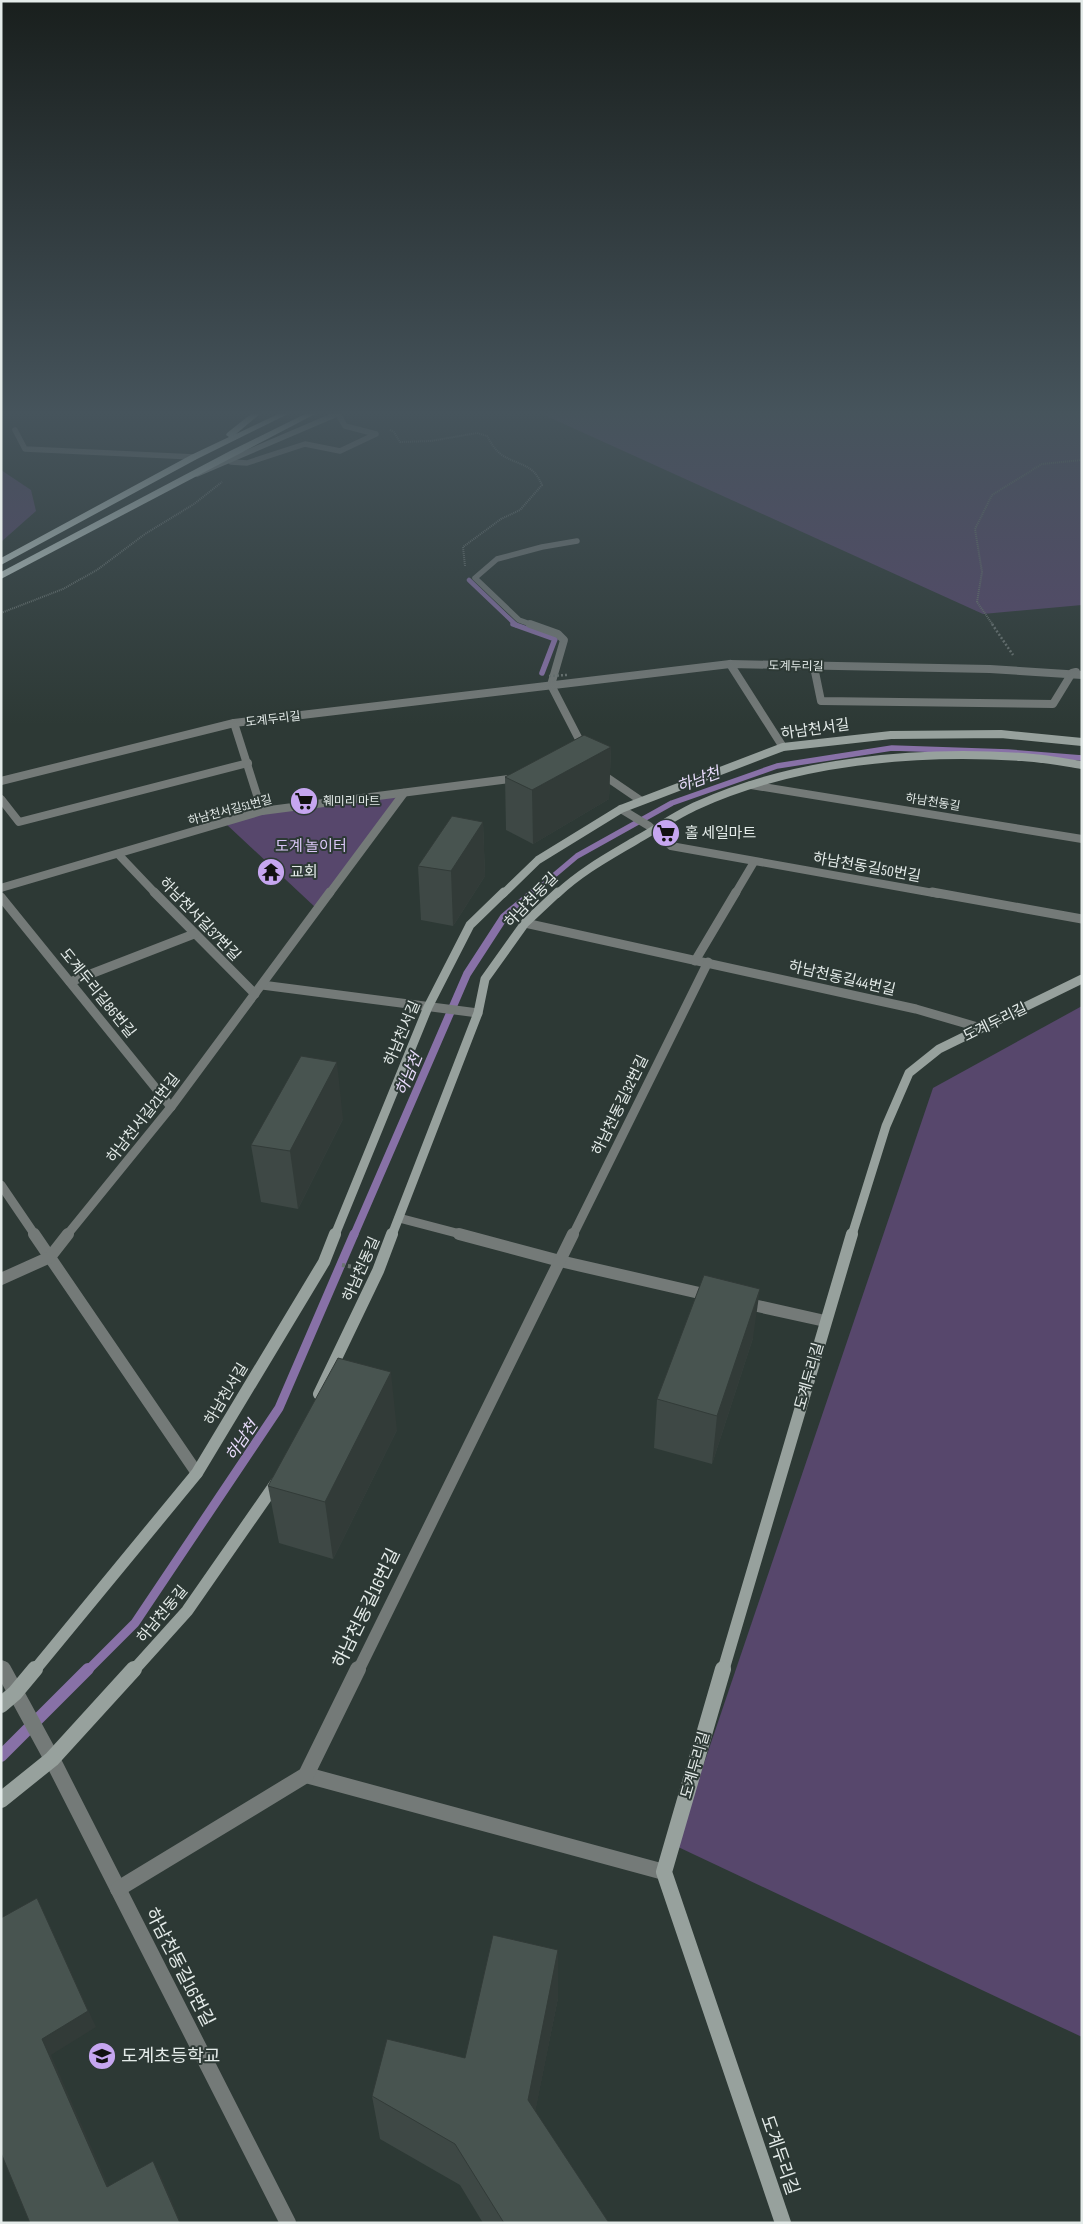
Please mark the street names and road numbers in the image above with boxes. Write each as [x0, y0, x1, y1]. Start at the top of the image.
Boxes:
street label: 도계두리길 [768, 659, 824, 674]
street label: 도계두리길 [245, 709, 301, 730]
street label: 하남천서길 [780, 715, 851, 744]
street label: 하남천동길 [904, 791, 961, 814]
street label: 하남천서길51번길 [187, 792, 274, 829]
street label: 하남천동길50번길 [811, 849, 922, 886]
street label: 하남천동길 [501, 869, 562, 932]
street label: 하남천서길37번길 [155, 874, 244, 965]
street label: 도계두리길86번길 [56, 945, 140, 1042]
street label: 하남천동길44번길 [787, 957, 897, 1000]
street label: 하남천서길 [380, 998, 425, 1069]
street label: 도계두리길 [960, 999, 1030, 1046]
street label: 하남천동길32번길 [588, 1052, 653, 1158]
street label: 하남천서길21번길 [103, 1070, 184, 1167]
street label: 하남천동길 [339, 1234, 384, 1305]
street label: 도계두리길 [791, 1340, 828, 1412]
street label: 하남천서길 [201, 1360, 252, 1429]
street label: 하남천동길16번길 [328, 1545, 404, 1671]
street label: 하남천동길 [133, 1582, 192, 1647]
street label: 도계두리길 [677, 1729, 714, 1801]
street label: 하남천동길16번길 [141, 1904, 218, 2030]
street label: 도계두리길 [756, 2113, 803, 2198]

